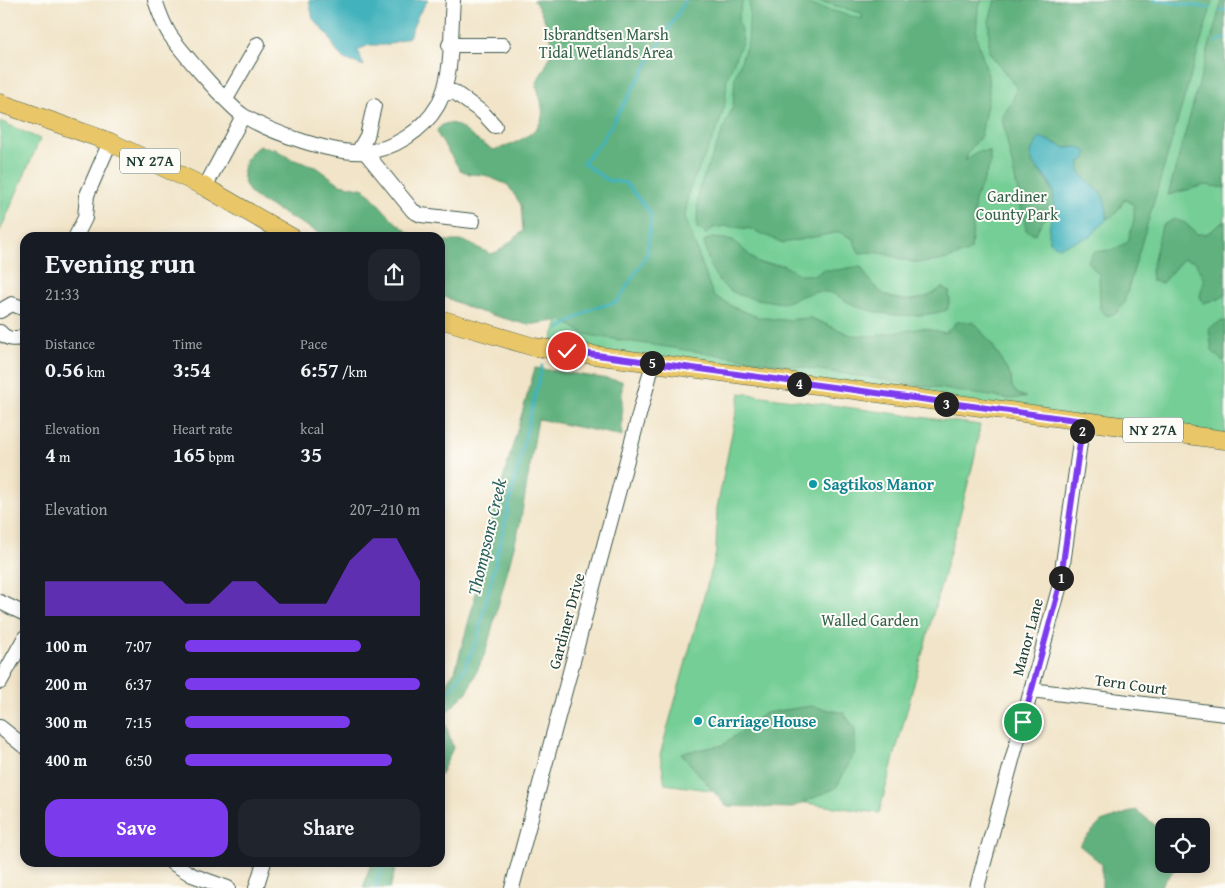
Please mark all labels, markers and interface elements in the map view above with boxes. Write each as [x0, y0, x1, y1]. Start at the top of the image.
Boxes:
park label: Isbrandtsen Marsh Tidal Wetlands Area [539, 22, 674, 64]
road number: NY 27A [120, 148, 180, 174]
park label: Gardiner County Park [976, 184, 1059, 226]
text: Evening run [45, 242, 196, 283]
button: share [368, 249, 420, 301]
text: 21:33 [45, 282, 80, 306]
pin [546, 330, 588, 372]
text: Distance [45, 334, 95, 354]
text: Time [173, 334, 202, 354]
text: Pace [300, 334, 327, 354]
icon: check [553, 337, 581, 365]
pin: 5 [640, 350, 664, 376]
text: 5 [649, 353, 656, 373]
text: 0.56 [45, 354, 84, 385]
text: 3:54 [173, 354, 211, 385]
text: 6:57 [300, 354, 339, 385]
text: km [84, 362, 105, 382]
text: /km [339, 362, 367, 382]
pin: 4 [786, 372, 812, 396]
text: 4 [796, 374, 803, 394]
pin: 3 [934, 392, 958, 416]
text: 3 [943, 394, 950, 414]
pin: 2 [1070, 418, 1094, 444]
road number: NY 27A [1123, 418, 1183, 442]
text: Elevation [45, 419, 100, 439]
text: Heart rate [173, 419, 233, 439]
text: kcal [300, 419, 324, 439]
text: 2 [1079, 421, 1086, 441]
text: 4 [45, 439, 56, 470]
text: 165 [173, 439, 205, 470]
text: 35 [300, 439, 322, 470]
text: m [56, 447, 70, 467]
text: bpm [205, 447, 235, 467]
place label: Sagtikos Manor [823, 472, 935, 496]
water label: Thompsons Creek [460, 475, 513, 598]
marker: Sagtikos Manor [807, 478, 819, 490]
text: Elevation [45, 497, 108, 521]
text: 207–210 m [350, 497, 420, 521]
pin: 1 [1048, 566, 1074, 590]
text: 1 [1058, 568, 1065, 588]
street label: Gardiner Drive [542, 570, 590, 672]
street label: Manor Lane [1005, 595, 1049, 679]
park label: Walled Garden [821, 608, 919, 632]
text: 100 m [45, 634, 87, 658]
text: 7:07 [125, 634, 152, 658]
street label: Tern Court [1093, 667, 1169, 701]
text: 200 m [45, 672, 87, 696]
text: 6:37 [125, 672, 152, 696]
pin [1002, 701, 1044, 743]
icon: arrive [1009, 708, 1037, 736]
place label: Carriage House [708, 709, 817, 733]
text: 300 m [45, 710, 87, 734]
text: 7:15 [125, 710, 152, 734]
marker: Carriage House [692, 715, 704, 727]
text: 400 m [45, 748, 87, 772]
text: 6:50 [125, 748, 152, 772]
button: Save [45, 799, 228, 857]
button: Share [238, 799, 420, 857]
map controls [1155, 818, 1210, 873]
button: locate [1155, 818, 1210, 873]

